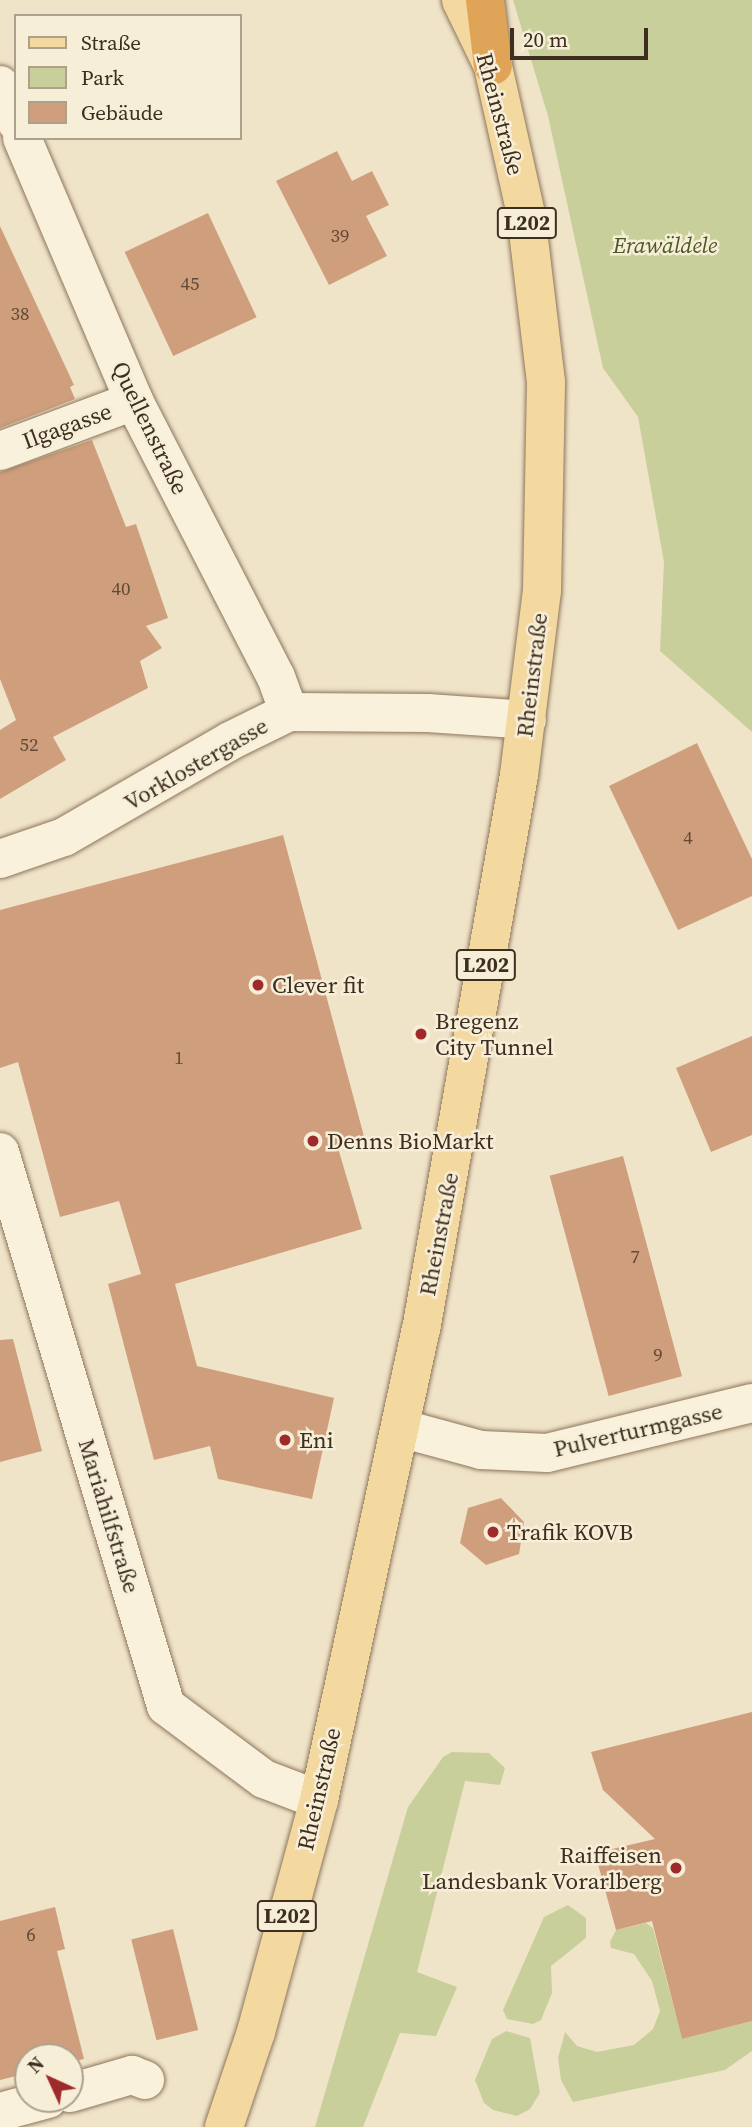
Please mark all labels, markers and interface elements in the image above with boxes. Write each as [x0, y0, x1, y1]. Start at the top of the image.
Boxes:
legend [14, 14, 242, 140]
scale bar [514, 14, 652, 58]
text: 20 m [523, 25, 568, 54]
text: Straße [81, 28, 141, 57]
street label: Rheinstraße [470, 50, 530, 178]
text: Park [81, 63, 124, 92]
text: Gebäude [81, 98, 163, 127]
road number: L202 [496, 206, 558, 241]
house number: 39 [331, 225, 349, 247]
park label: Erawäldele [613, 231, 717, 259]
house number: 45 [181, 273, 199, 295]
house number: 38 [11, 303, 29, 325]
street label: Quellenstraße [106, 357, 194, 499]
street label: Ilgagasse [19, 397, 115, 455]
house number: 40 [112, 578, 130, 600]
street label: Rheinstraße [511, 611, 553, 739]
street label: Vorklostergasse [119, 712, 273, 816]
house number: 52 [20, 734, 38, 756]
house number: 4 [683, 827, 693, 849]
road number: L202 [454, 948, 518, 982]
place label: Clever fit [272, 971, 364, 999]
marker: Clever fit [250, 977, 266, 993]
place label: Bregenz City Tunnel [435, 1007, 554, 1061]
marker: Bregenz City Tunnel [413, 1026, 429, 1042]
house number: 1 [174, 1047, 184, 1069]
place label: Denns BioMarkt [327, 1127, 493, 1155]
marker: Denns BioMarkt [305, 1133, 321, 1149]
street label: Rheinstraße [413, 1170, 465, 1298]
house number: 7 [630, 1246, 640, 1268]
house number: 9 [653, 1344, 663, 1366]
street label: Pulverturmgasse [551, 1397, 725, 1463]
place label: Eni [299, 1426, 334, 1454]
marker: Eni [277, 1432, 293, 1448]
street label: Mariahilfstraße [72, 1436, 146, 1596]
place label: Trafik KOVB [507, 1518, 633, 1546]
marker: Trafik KOVB [485, 1524, 501, 1540]
street label: Rheinstraße [291, 1725, 347, 1853]
place label: Raiffeisen Landesbank Vorarlberg [421, 1841, 662, 1895]
marker: Raiffeisen Landesbank Vorarlberg [668, 1860, 684, 1876]
road number: L202 [256, 1898, 318, 1934]
house number: 6 [26, 1924, 36, 1946]
north arrow [14, 2043, 84, 2113]
text: N [21, 2050, 50, 2079]

